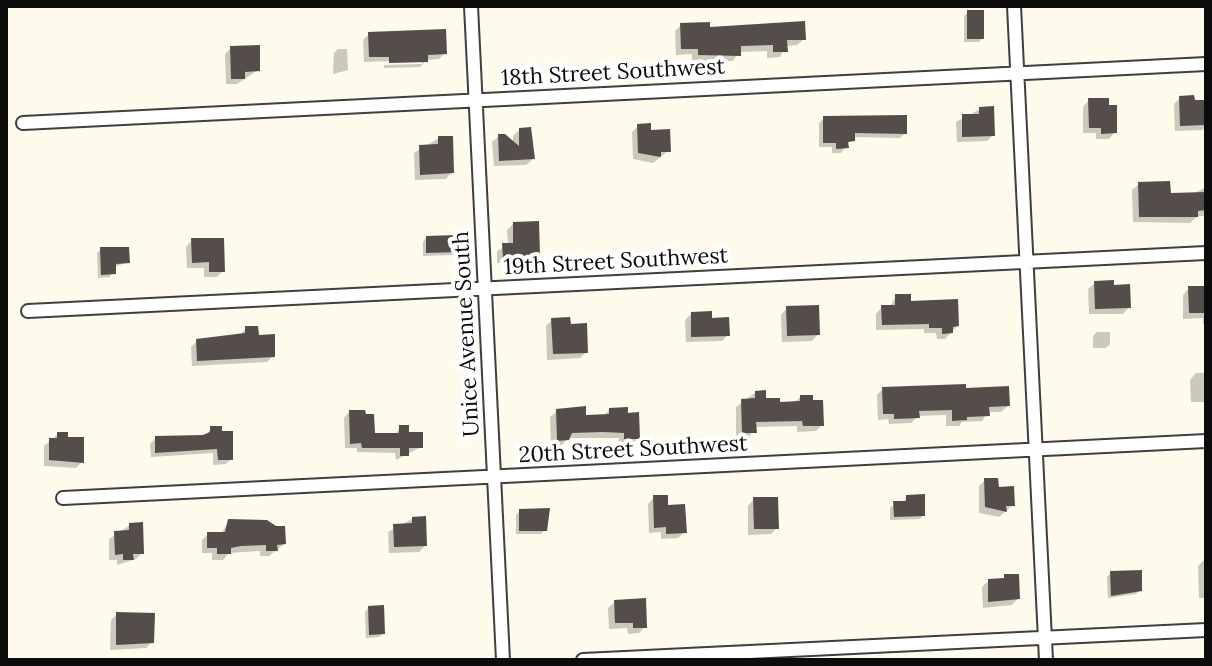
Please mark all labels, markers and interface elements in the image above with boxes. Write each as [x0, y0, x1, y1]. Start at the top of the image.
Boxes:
street label: 18th Street Southwest [500, 54, 726, 92]
street label: Unice Avenue South [448, 230, 486, 438]
street label: 19th Street Southwest [503, 243, 729, 281]
street label: 20th Street Southwest [518, 431, 748, 469]

